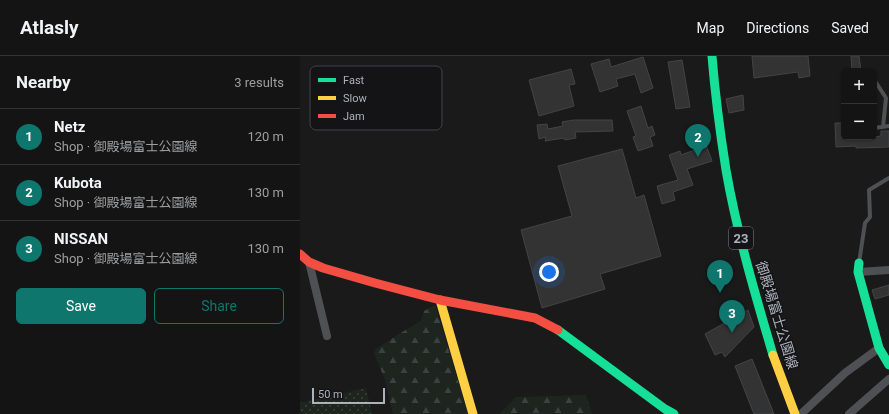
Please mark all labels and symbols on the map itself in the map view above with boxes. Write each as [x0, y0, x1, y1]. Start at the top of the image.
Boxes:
legend [310, 66, 442, 130]
text: Fast [343, 74, 365, 87]
text: Slow [343, 92, 367, 105]
text: Jam [343, 110, 365, 123]
pin: 2 [685, 124, 711, 157]
road number: 23 [729, 227, 753, 249]
street label: 御殿場富士公園線 [753, 259, 801, 371]
pin: 1 [707, 260, 733, 293]
your location [539, 262, 559, 282]
pin: 3 [719, 300, 745, 333]
scale bar [312, 386, 385, 405]

